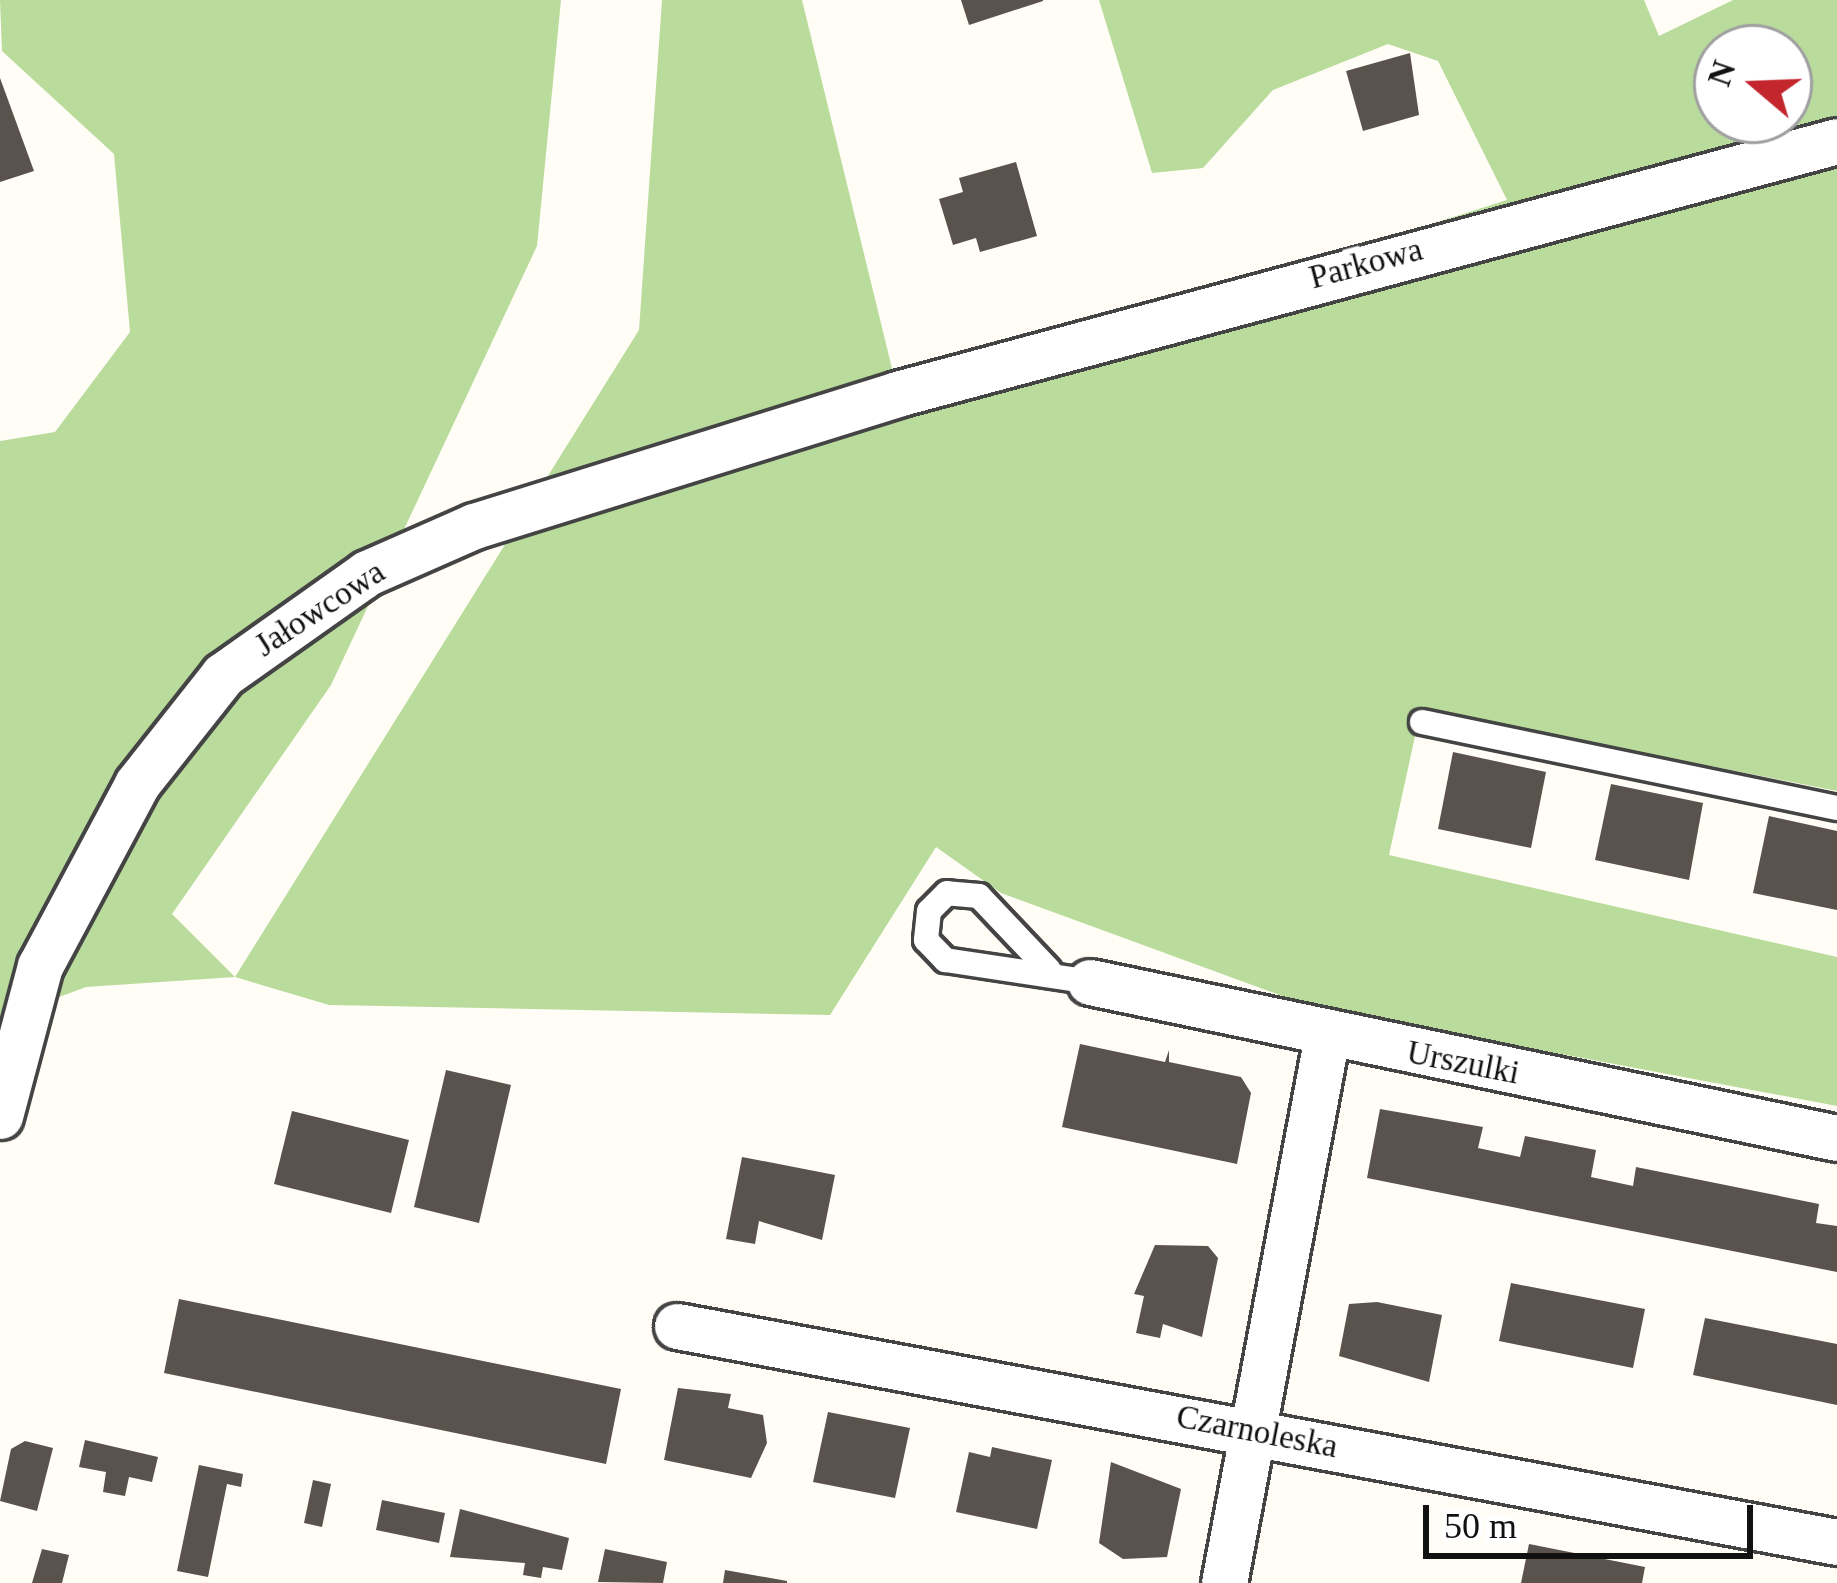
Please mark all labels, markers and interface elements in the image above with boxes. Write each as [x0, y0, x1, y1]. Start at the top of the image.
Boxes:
north arrow [1693, 24, 1813, 144]
text: N [1701, 56, 1743, 90]
street label: Parkowa [1305, 230, 1427, 298]
street label: Jałowcowa [248, 552, 392, 666]
street label: Urszulki [1403, 1033, 1523, 1093]
street label: Czarnoleska [1173, 1397, 1341, 1467]
scale bar [1429, 1481, 1759, 1555]
text: 50 m [1444, 1506, 1517, 1546]

